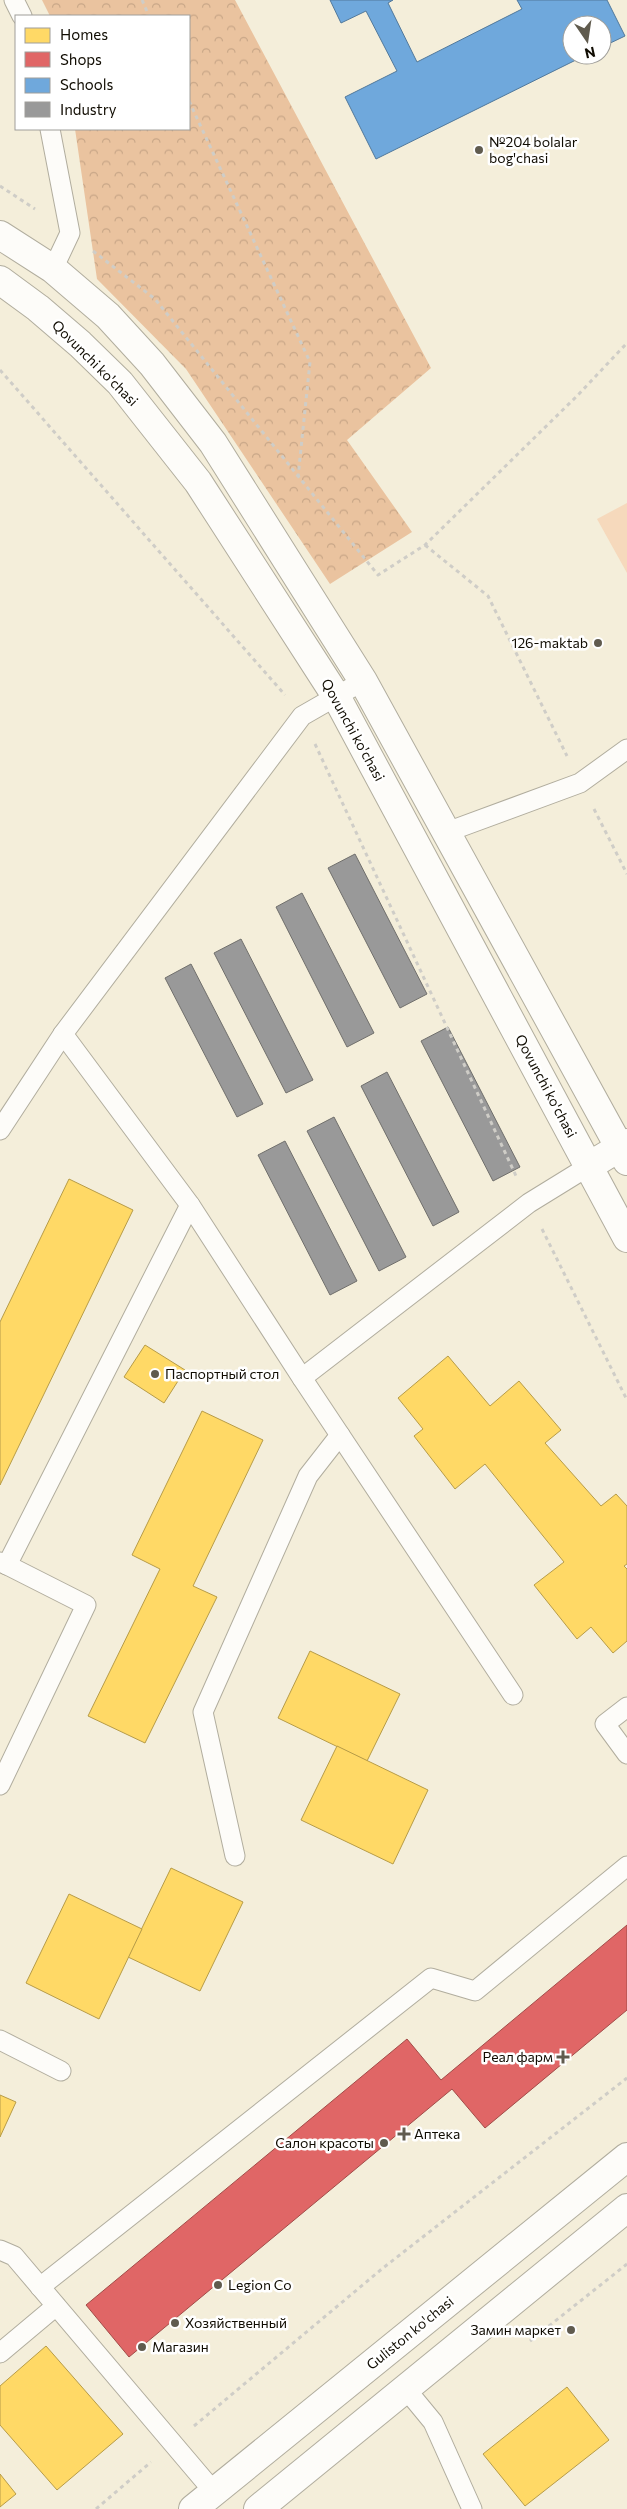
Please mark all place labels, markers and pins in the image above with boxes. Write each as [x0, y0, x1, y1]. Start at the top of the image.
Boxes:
place label: №204 bolalar bog'chasi [489, 133, 578, 166]
marker: №204 bolalar bog'chasi [473, 144, 485, 156]
place label: 126-maktab [511, 634, 588, 651]
marker: 126-maktab [592, 637, 604, 649]
place label: Паспортный стол [165, 1365, 279, 1382]
marker: Паспортный стол [149, 1368, 161, 1380]
place label: Реал фарм [483, 2048, 553, 2065]
marker: Реал фарм [557, 2051, 569, 2063]
place label: Аптека [414, 2125, 460, 2142]
marker: Аптека [398, 2128, 410, 2140]
place label: Салон красоты [275, 2134, 374, 2151]
marker: Салон красоты [378, 2137, 390, 2149]
place label: Legion Co [228, 2276, 292, 2293]
marker: Legion Co [212, 2279, 224, 2291]
place label: Хозяйственный [185, 2314, 287, 2331]
marker: Хозяйственный [169, 2317, 181, 2329]
place label: Замин маркет [471, 2321, 561, 2338]
marker: Замин маркет [565, 2324, 577, 2336]
place label: Магазин [152, 2338, 209, 2355]
marker: Магазин [136, 2341, 148, 2353]

